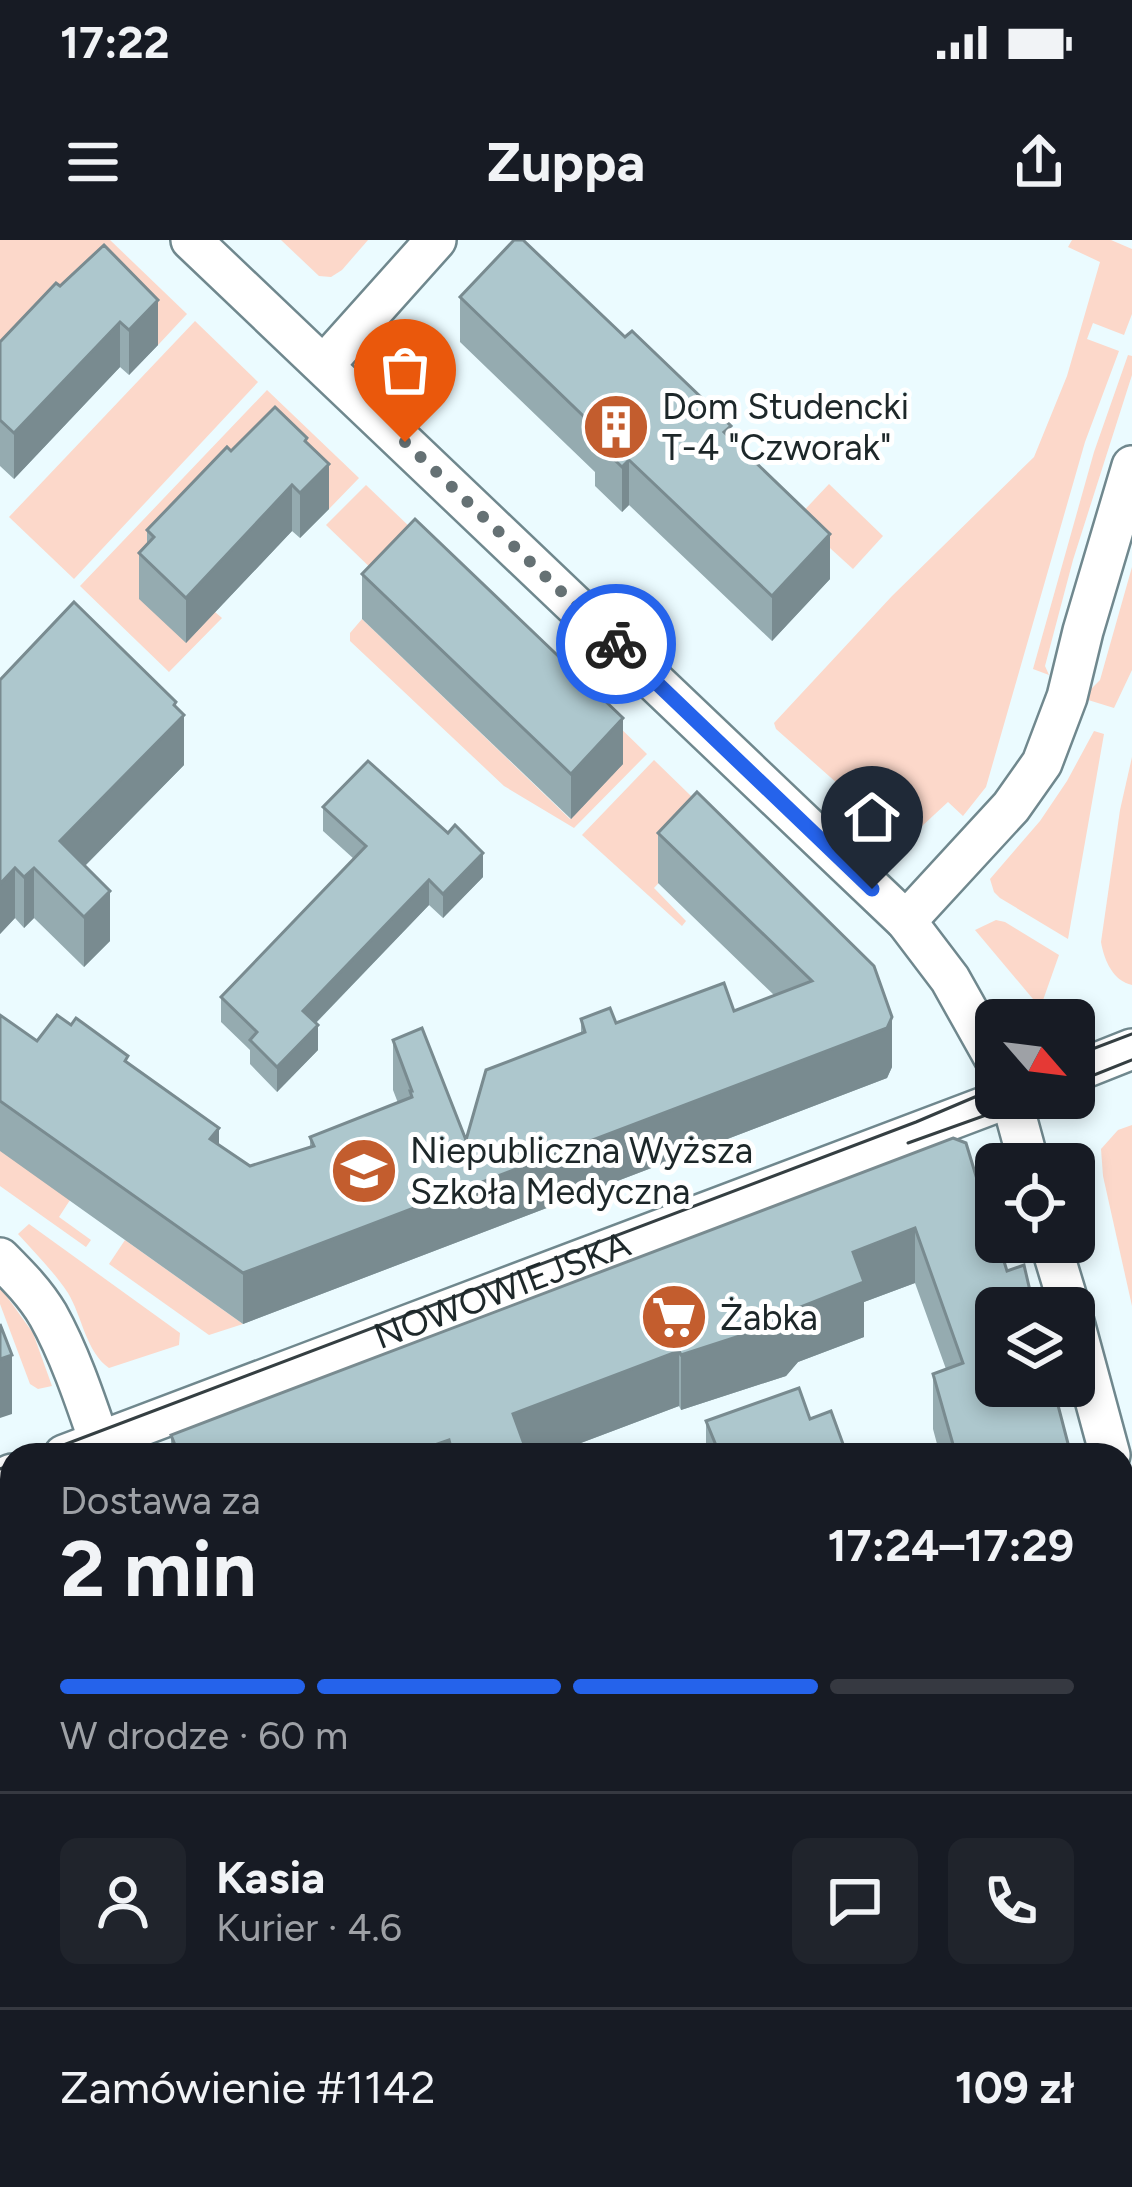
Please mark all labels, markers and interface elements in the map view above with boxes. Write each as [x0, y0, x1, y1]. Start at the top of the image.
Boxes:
text: 17:22 [60, 15, 170, 69]
icon: menu [60, 129, 126, 195]
icon: share [1006, 129, 1072, 195]
text: Zuppa [487, 130, 645, 195]
pin [354, 319, 456, 442]
icon: bag [372, 337, 438, 403]
place label: Dom Studencki T-4 "Czworak" [662, 385, 909, 469]
building icon: Dom Studencki T-4 "Czworak" [581, 392, 651, 462]
courier [556, 584, 676, 704]
icon: bike [583, 611, 649, 677]
pin [821, 766, 923, 889]
icon: home [839, 784, 905, 850]
north arrow [975, 999, 1095, 1119]
map controls [975, 999, 1095, 1407]
place label: Niepubliczna Wyższa Szkoła Medyczna [410, 1129, 753, 1213]
school or university icon: Niepubliczna Wyższa Szkoła Medyczna [329, 1136, 399, 1206]
button: locate [975, 1143, 1095, 1263]
street label: NOWOWIEJSKA [368, 1222, 637, 1358]
supermarket icon: Żabka [639, 1282, 709, 1352]
button: layers [975, 1287, 1095, 1407]
place label: Żabka [720, 1296, 818, 1339]
text: Dostawa za [60, 1477, 261, 1524]
text: 17:24–17:29 [827, 1518, 1074, 1572]
text: 2 min [60, 1522, 256, 1616]
text: W drodze · 60 m [60, 1712, 348, 1759]
button: person [60, 1838, 186, 1964]
button: chat [792, 1838, 918, 1964]
button: phone [948, 1838, 1074, 1964]
text: Kasia [216, 1850, 325, 1904]
text: Kurier · 4.6 [216, 1904, 402, 1951]
text: Zamówienie #1142 [60, 2060, 436, 2114]
text: 109 zł [955, 2060, 1074, 2114]

